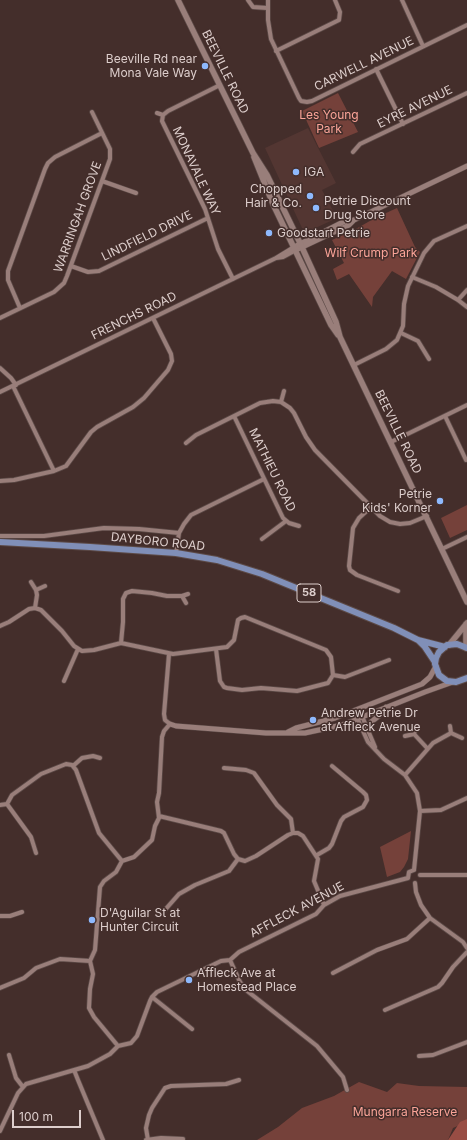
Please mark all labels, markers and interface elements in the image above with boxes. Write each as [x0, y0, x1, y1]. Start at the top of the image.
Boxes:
street label: BEEVILLE ROAD [199, 28, 251, 116]
street label: CARWELL AVENUE [312, 34, 416, 94]
place label: Beeville Rd near Mona Vale Way [106, 52, 197, 80]
marker: Beeville Rd near Mona Vale Way [200, 61, 210, 71]
street label: EYRE AVENUE [375, 83, 455, 131]
park label: Les Young Park [299, 108, 359, 136]
street label: MONAVALE WAY [169, 124, 223, 218]
street label: WARRINGAH GROVE [51, 159, 105, 275]
place label: IGA [304, 165, 324, 179]
marker: IGA [291, 167, 301, 177]
place label: Chopped Hair & Co. [245, 182, 302, 210]
marker: Chopped Hair & Co. [305, 191, 315, 201]
place label: Petrie Discount Drug Store [324, 194, 411, 222]
marker: Petrie Discount Drug Store [311, 203, 321, 213]
street label: LINDFIELD DRIVE [99, 208, 195, 264]
place label: Goodstart Petrie [277, 226, 370, 240]
marker: Goodstart Petrie [264, 228, 274, 238]
park label: Wilf Crump Park [325, 246, 417, 260]
street label: FRENCHS ROAD [89, 289, 179, 343]
street label: BEEVILLE ROAD [372, 388, 424, 476]
street label: MATHIEU ROAD [246, 426, 298, 514]
place label: Petrie Kids' Korner [362, 487, 432, 515]
marker: Petrie Kids' Korner [435, 496, 445, 506]
street label: DAYBORO ROAD [110, 530, 206, 554]
road number: 58 [297, 584, 321, 602]
place label: Andrew Petrie Dr at Affleck Avenue [321, 706, 421, 734]
marker: Andrew Petrie Dr at Affleck Avenue [308, 715, 318, 725]
street label: AFFLECK AVENUE [247, 879, 347, 941]
place label: D'Aguilar St at Hunter Circuit [100, 906, 180, 934]
marker: D'Aguilar St at Hunter Circuit [87, 915, 97, 925]
place label: Affleck Ave at Homestead Place [197, 966, 296, 994]
marker: Affleck Ave at Homestead Place [184, 975, 194, 985]
scale bar [14, 1102, 83, 1128]
park label: Mungarra Reserve [353, 1105, 457, 1119]
text: 100 m [19, 1109, 53, 1124]

